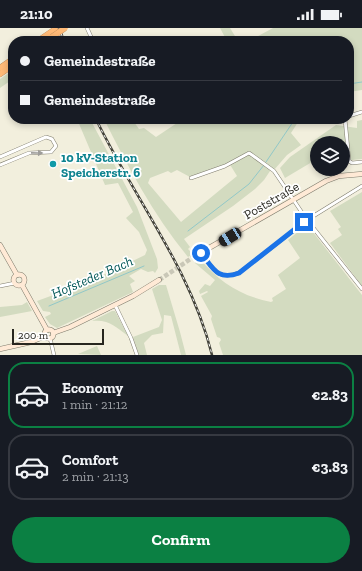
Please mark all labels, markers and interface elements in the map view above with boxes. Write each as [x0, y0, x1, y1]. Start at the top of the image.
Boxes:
text: 21:10 [20, 5, 53, 23]
text: Gemeindestraße [44, 52, 156, 70]
text: Gemeindestraße [44, 91, 156, 109]
map controls [310, 136, 350, 176]
button: layers [310, 136, 350, 176]
one-way arrow [30, 150, 43, 156]
place label: 10 kV-Station Speicherstr. 6 [61, 150, 140, 180]
marker: 10 kV-Station Speicherstr. 6 [48, 159, 58, 169]
street label: Poststraße [241, 179, 302, 222]
route end [295, 213, 313, 231]
car [217, 226, 243, 248]
route start [192, 244, 210, 262]
water label: Hofsteder Bach [49, 253, 136, 302]
scale bar [12, 327, 104, 346]
text: 200 m [18, 329, 48, 342]
icon: car [14, 377, 50, 413]
text: Economy [62, 379, 123, 397]
text: €2.83 [312, 386, 348, 404]
text: 1 min · 21:12 [62, 397, 127, 412]
icon: car [14, 449, 50, 485]
text: Comfort [62, 451, 118, 469]
text: €3.83 [312, 458, 348, 476]
text: 2 min · 21:13 [62, 469, 129, 484]
button: Confirm [12, 517, 350, 563]

